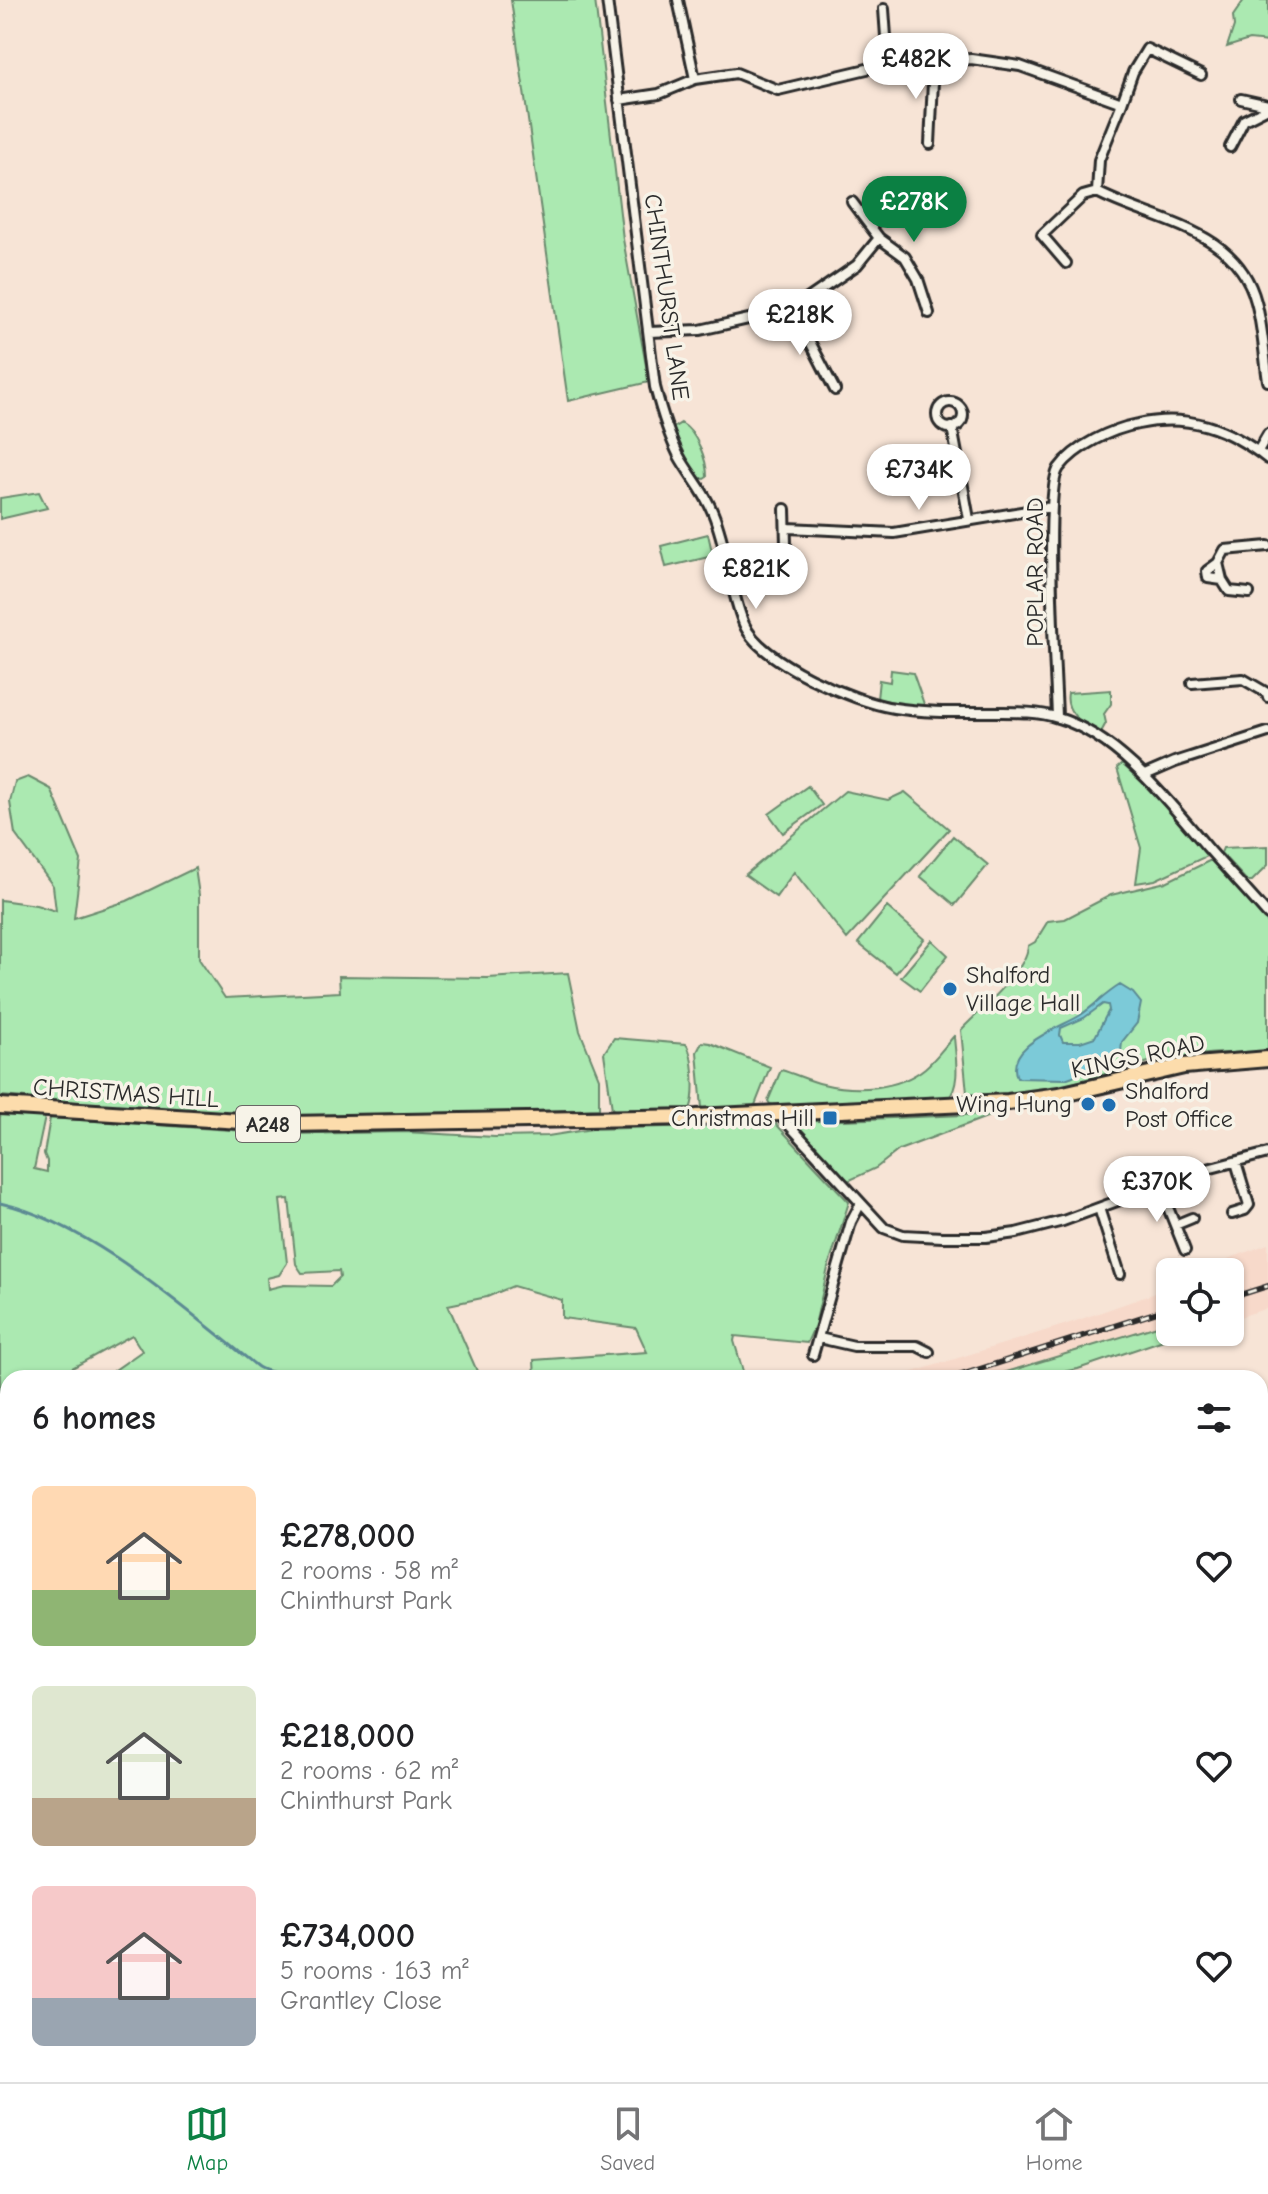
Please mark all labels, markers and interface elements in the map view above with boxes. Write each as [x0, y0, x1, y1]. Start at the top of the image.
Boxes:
pin: £482K [860, 33, 972, 101]
text: £482K [881, 44, 951, 74]
pin: £278K [858, 176, 970, 244]
text: £278K [880, 187, 948, 217]
street label: CHINTHURST LANE [639, 192, 695, 402]
pin: £218K [744, 289, 856, 357]
text: £218K [766, 300, 834, 330]
pin: £734K [863, 444, 975, 512]
text: £734K [885, 455, 953, 485]
street label: POPLAR ROAD [1021, 497, 1049, 647]
pin: £821K [700, 543, 812, 611]
text: £821K [722, 554, 790, 584]
place label: Shalford Village Hall [966, 961, 1080, 1017]
marker: Shalford Village Hall [941, 980, 959, 998]
street label: KINGS ROAD [1069, 1028, 1207, 1084]
street label: CHRISTMAS HILL [32, 1073, 220, 1113]
place label: Shalford Post Office [1125, 1077, 1233, 1133]
place label: Wing Hung [956, 1090, 1072, 1118]
marker: Wing Hung [1079, 1095, 1097, 1113]
marker: Shalford Post Office [1100, 1096, 1118, 1114]
place label: Christmas Hill [671, 1104, 814, 1132]
road number: A248 [236, 1106, 300, 1142]
marker: Christmas Hill [821, 1109, 839, 1127]
pin: £370K [1101, 1156, 1213, 1224]
text: £370K [1121, 1167, 1193, 1197]
map controls [1156, 1258, 1244, 1346]
button: locate [1156, 1258, 1244, 1346]
icon: filters [1192, 1396, 1236, 1440]
text: 6 homes [32, 1398, 156, 1438]
text: £278,000 [280, 1516, 416, 1556]
icon: home [96, 1518, 192, 1614]
icon: heart [1192, 1544, 1236, 1588]
text: 2 rooms · 58 m² [280, 1556, 458, 1586]
text: Chinthurst Park [280, 1586, 452, 1616]
text: £218,000 [280, 1716, 415, 1756]
icon: home [96, 1718, 192, 1814]
icon: heart [1192, 1744, 1236, 1788]
text: 2 rooms · 62 m² [280, 1756, 458, 1786]
text: Chinthurst Park [280, 1786, 452, 1816]
text: £734,000 [280, 1916, 415, 1956]
icon: home [96, 1918, 192, 2014]
icon: heart [1192, 1944, 1236, 1988]
text: 5 rooms · 163 m² [280, 1956, 469, 1986]
text: Grantley Close [280, 1986, 442, 2016]
tab: Map [185, 2102, 229, 2176]
tab: Saved [600, 2102, 655, 2176]
tab: Home [1026, 2102, 1083, 2176]

